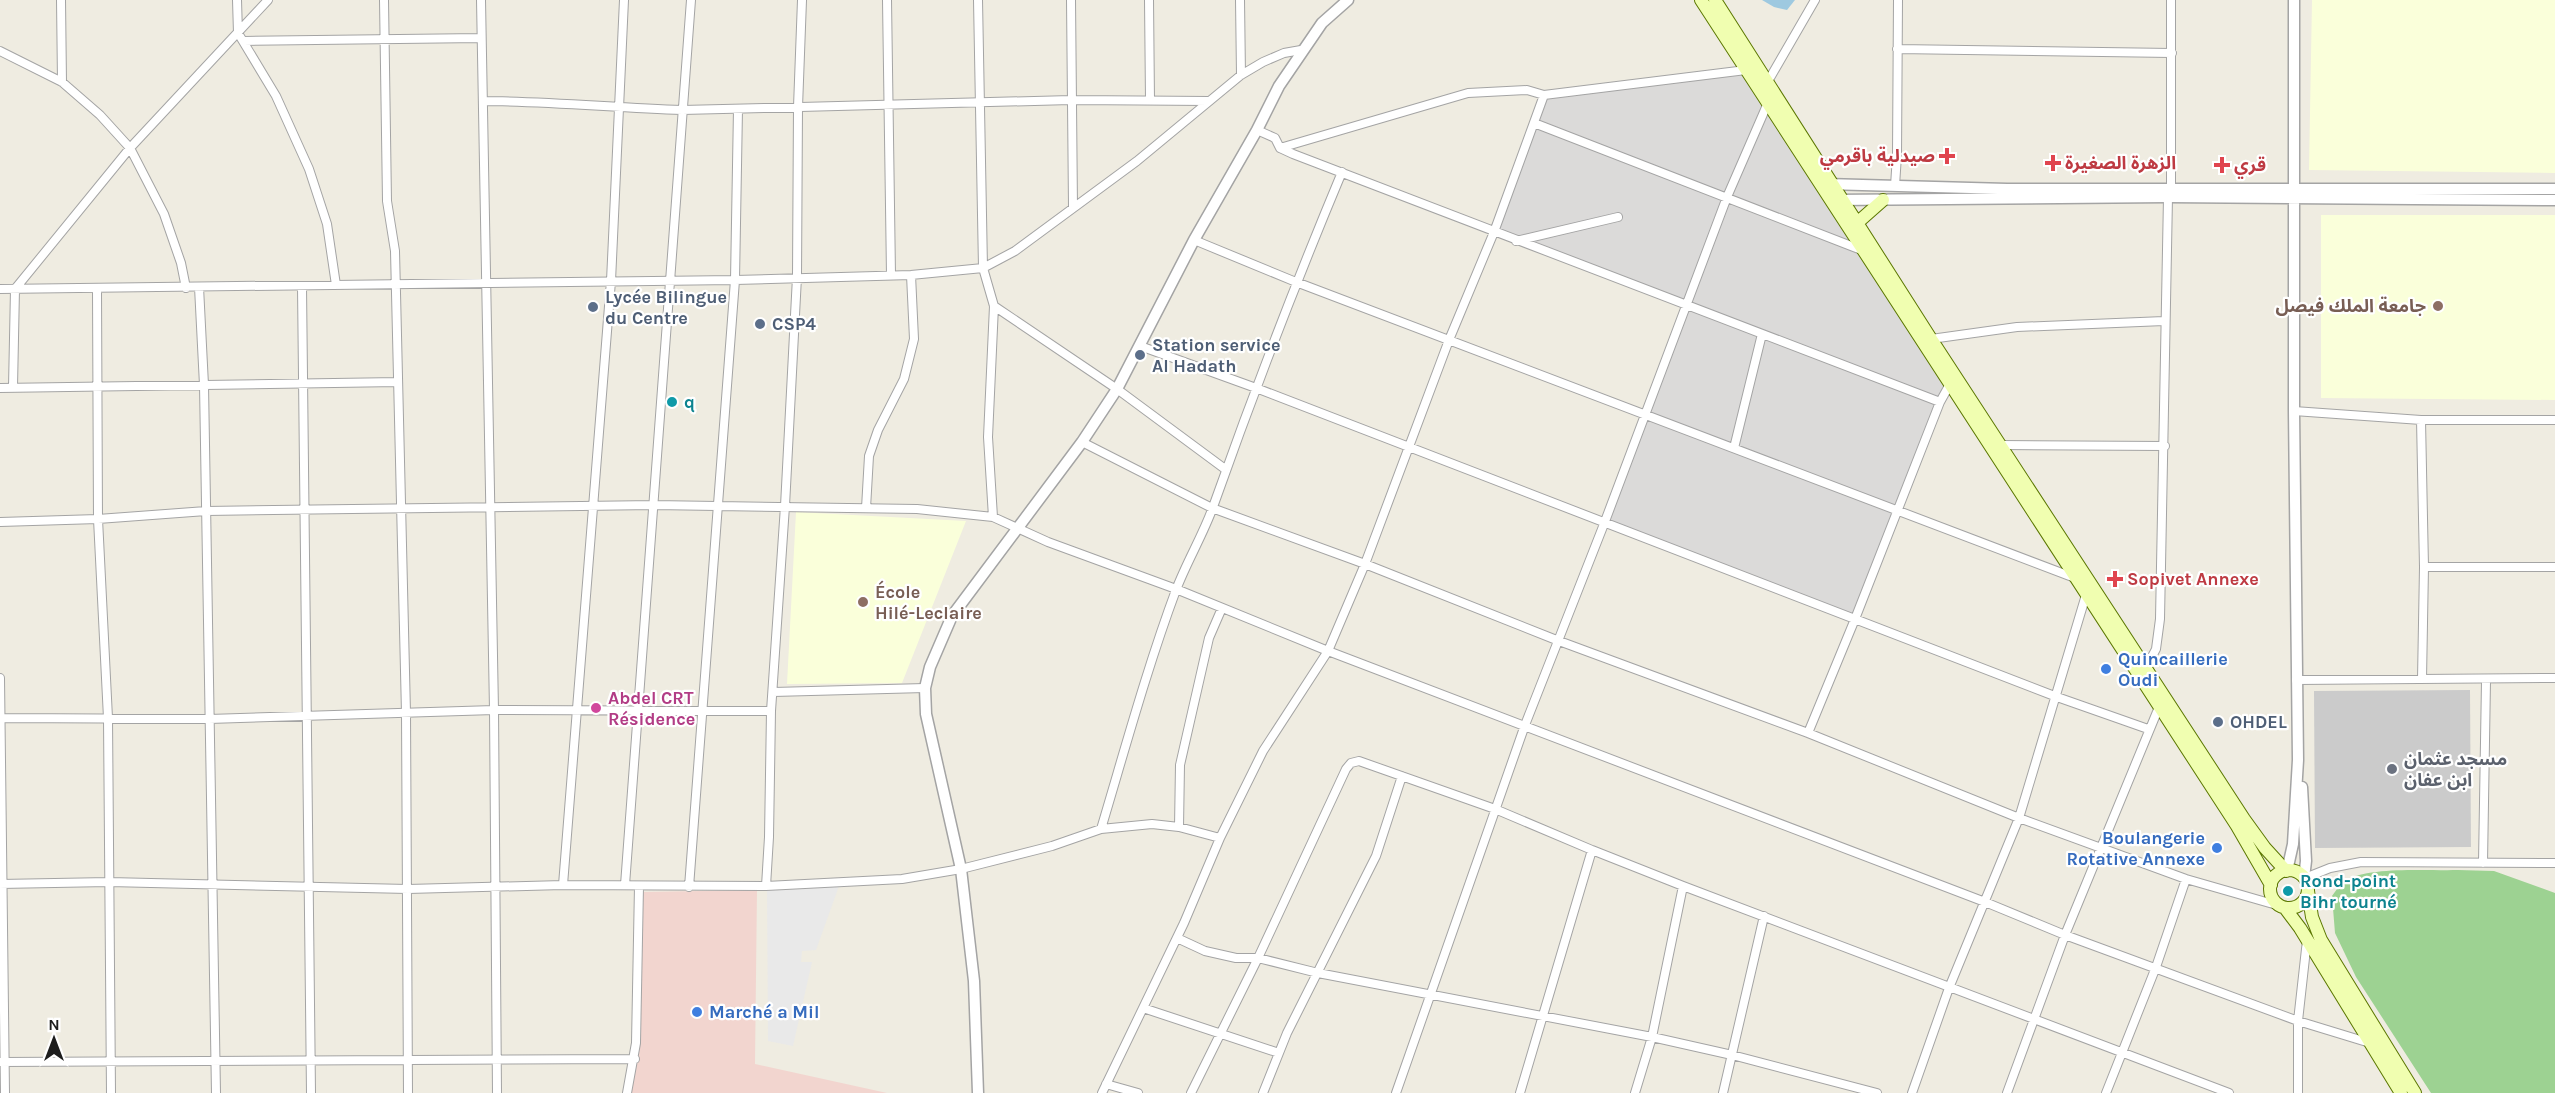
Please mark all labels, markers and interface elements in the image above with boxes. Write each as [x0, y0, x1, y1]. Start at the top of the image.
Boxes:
place label: صيدلية باقرمي [1820, 145, 1935, 170]
marker: صيدلية باقرمي [1940, 149, 1954, 163]
place label: الزهرة الصغيرة [2065, 152, 2176, 174]
place label: قري [2234, 154, 2266, 179]
marker: الزهرة الصغيرة [2046, 156, 2060, 170]
marker: قري [2215, 158, 2229, 172]
place label: Lycée Bilingue du Centre [605, 286, 727, 329]
place label: جامعة الملك فيصل [2275, 295, 2426, 317]
marker: جامعة الملك فيصل [2431, 299, 2445, 313]
marker: Lycée Bilingue du Centre [586, 300, 600, 314]
place label: CSP4 [772, 313, 816, 335]
marker: CSP4 [753, 317, 767, 331]
place label: Station service Al Hadath [1152, 334, 1281, 377]
marker: Station service Al Hadath [1133, 348, 1147, 362]
place label: q [684, 391, 695, 413]
marker: q [665, 395, 679, 409]
place label: Sopivet Annexe [2127, 568, 2259, 590]
marker: Sopivet Annexe [2108, 572, 2122, 586]
place label: École Hilé-Leclaire [875, 580, 982, 624]
marker: École Hilé-Leclaire [856, 595, 870, 609]
place label: Quincaillerie Oudi [2118, 648, 2228, 691]
marker: Quincaillerie Oudi [2099, 662, 2113, 676]
place label: Abdel CRT Résidence [608, 687, 695, 730]
marker: Abdel CRT Résidence [589, 701, 603, 715]
place label: OHDEL [2230, 711, 2287, 733]
marker: OHDEL [2211, 715, 2225, 729]
place label: مسجد عثمان ابن عفان [2404, 748, 2507, 791]
marker: مسجد عثمان ابن عفان [2385, 762, 2399, 776]
place label: Boulangerie Rotative Annexe [2066, 827, 2205, 870]
marker: Boulangerie Rotative Annexe [2210, 841, 2224, 855]
place label: Rond-point Bihr tourné [2300, 870, 2397, 913]
marker: Rond-point Bihr tourné [2281, 884, 2295, 898]
place label: Marché a Mil [709, 1001, 819, 1023]
marker: Marché a Mil [690, 1005, 704, 1019]
north arrow [24, 1009, 84, 1069]
text: N [48, 1015, 60, 1034]

